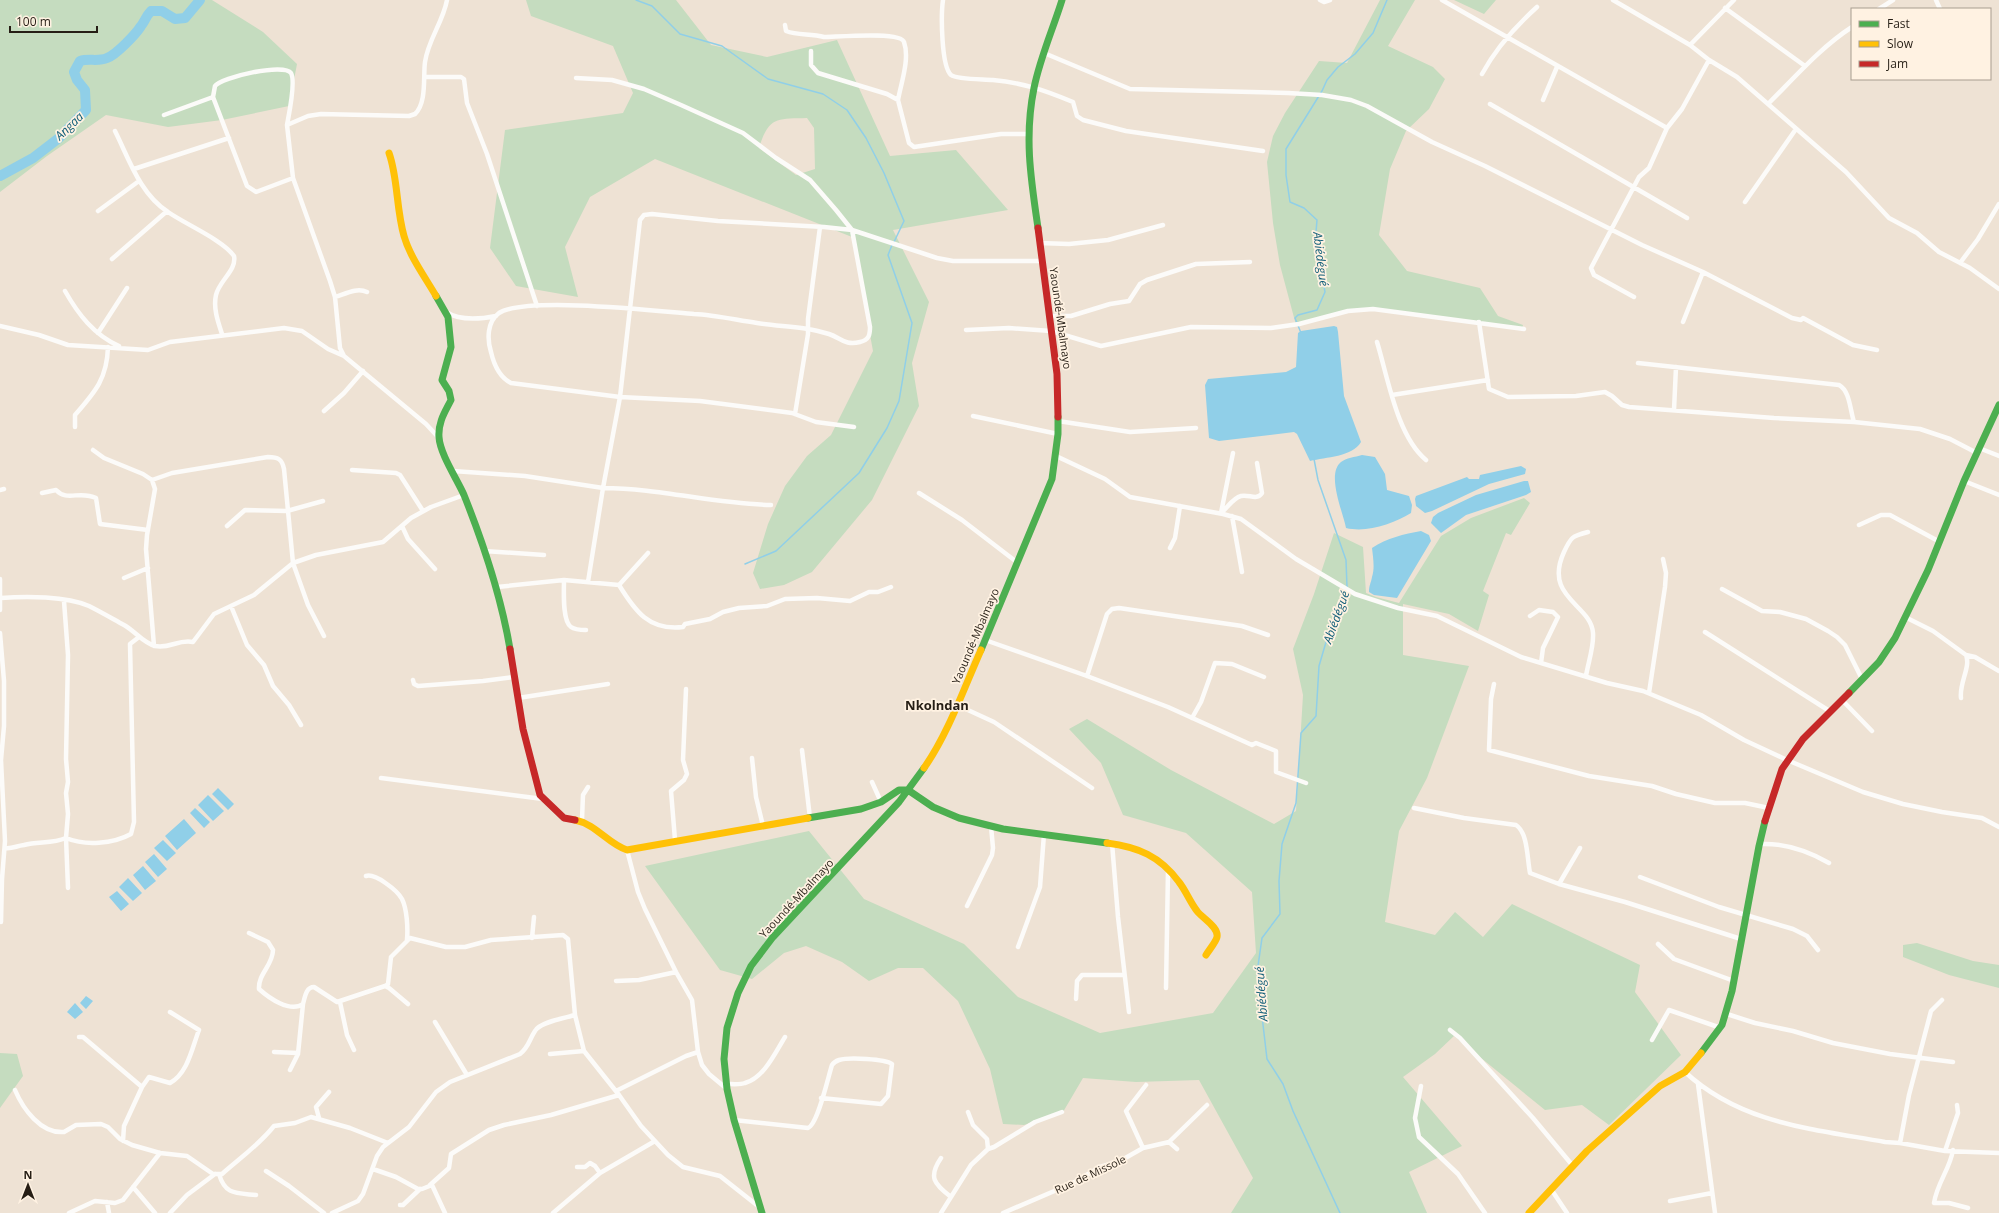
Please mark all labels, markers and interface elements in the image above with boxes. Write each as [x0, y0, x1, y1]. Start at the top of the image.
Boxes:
scale bar [10, 8, 97, 34]
legend [1851, 8, 1991, 80]
text: 100 m [16, 13, 51, 30]
text: Fast [1887, 15, 1910, 32]
text: Slow [1887, 35, 1914, 52]
text: Jam [1886, 55, 1908, 72]
water label: Angaa [50, 108, 87, 144]
water label: Abiédégué [1309, 230, 1333, 287]
street label: Yaoundé-Mbalmayo [1046, 266, 1076, 370]
street label: Yaoundé-Mbalmayo [948, 585, 1002, 686]
water label: Abiédégué [1318, 588, 1353, 647]
district label: Nkolndan [905, 696, 969, 714]
street label: Yaoundé-Mbalmayo [755, 855, 837, 941]
water label: Abiédégué [1251, 966, 1271, 1023]
street label: Rue de Missole [1052, 1151, 1128, 1197]
north arrow [8, 1165, 48, 1205]
text: N [24, 1167, 32, 1182]

